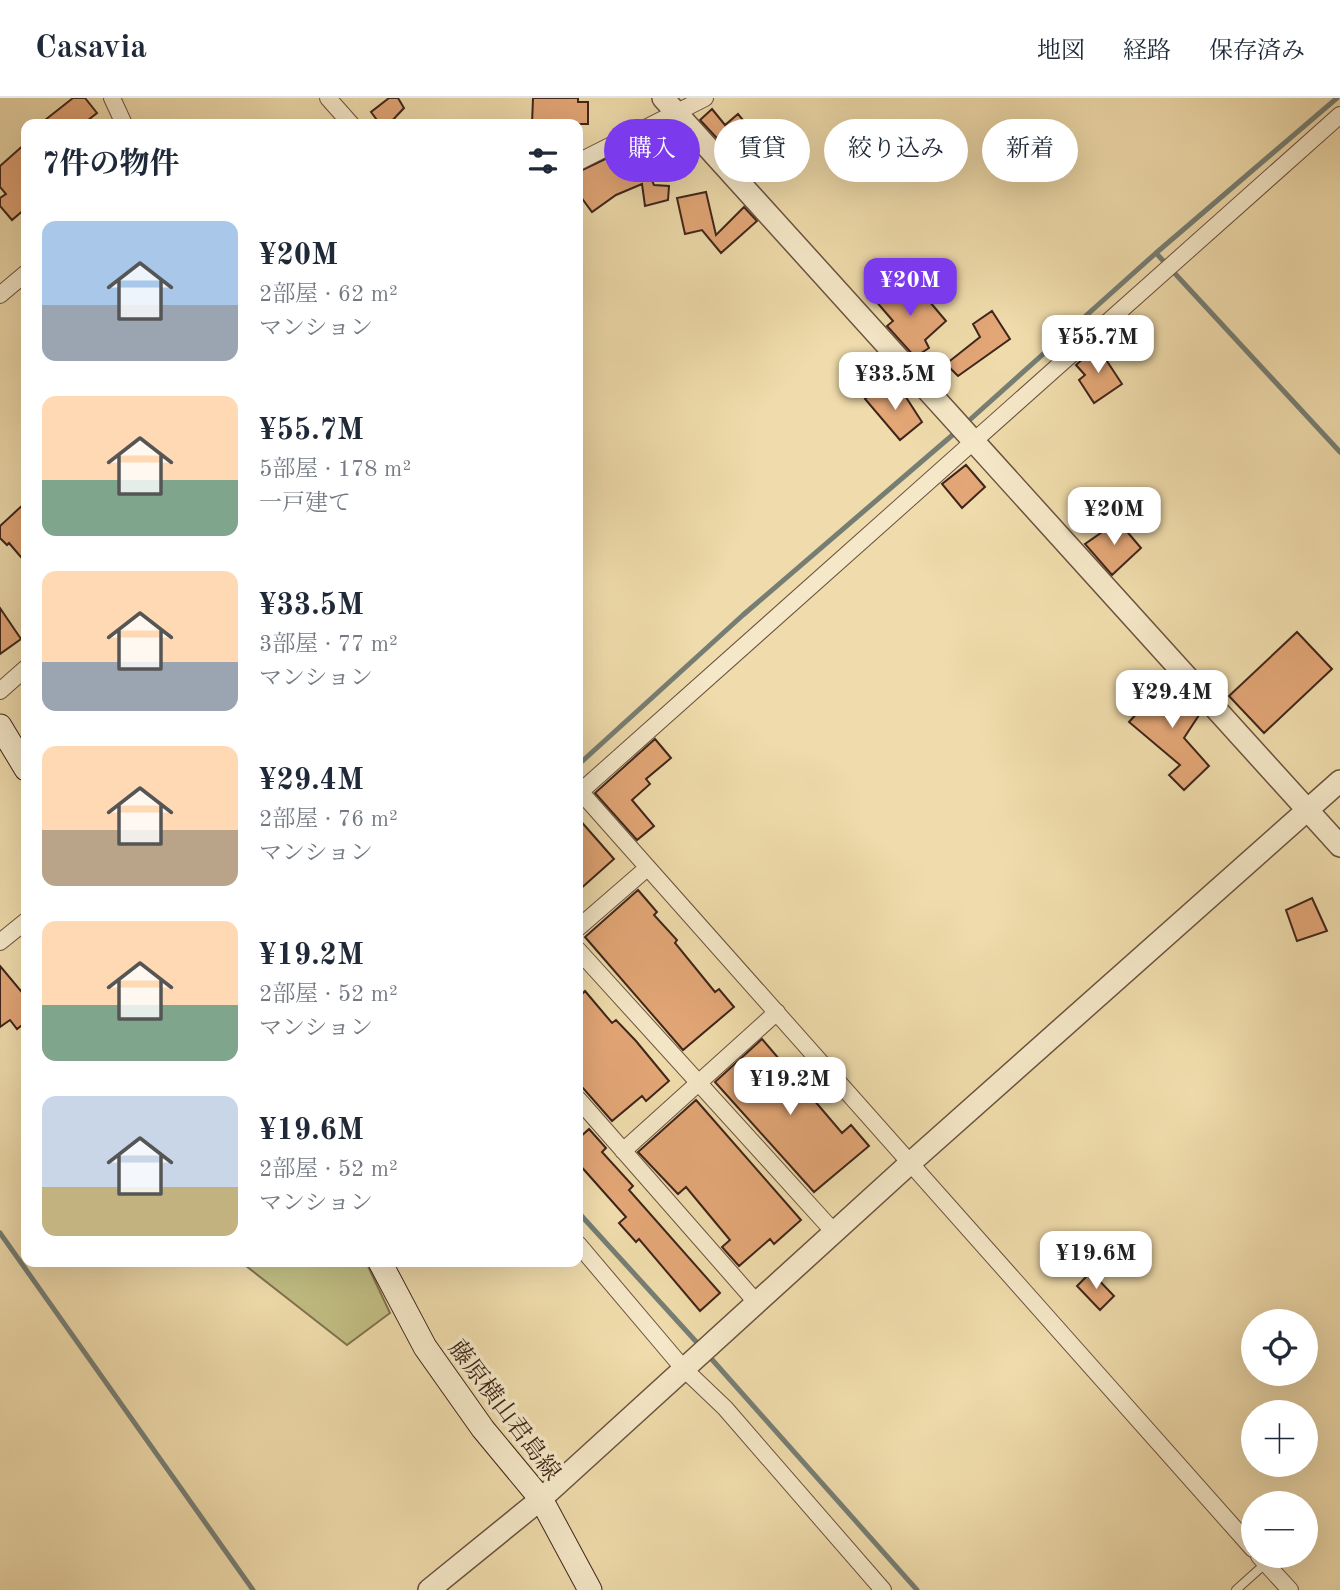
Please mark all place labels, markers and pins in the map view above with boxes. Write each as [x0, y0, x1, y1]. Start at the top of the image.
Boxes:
pin: ¥20M [869, 258, 951, 318]
pin: ¥55.7M [1041, 316, 1155, 375]
pin: ¥33.5M [838, 352, 952, 412]
pin: ¥20M [1073, 488, 1155, 547]
pin: ¥29.4M [1115, 670, 1229, 730]
pin: ¥19.2M [733, 1058, 847, 1117]
pin: ¥19.6M [1039, 1232, 1153, 1291]

